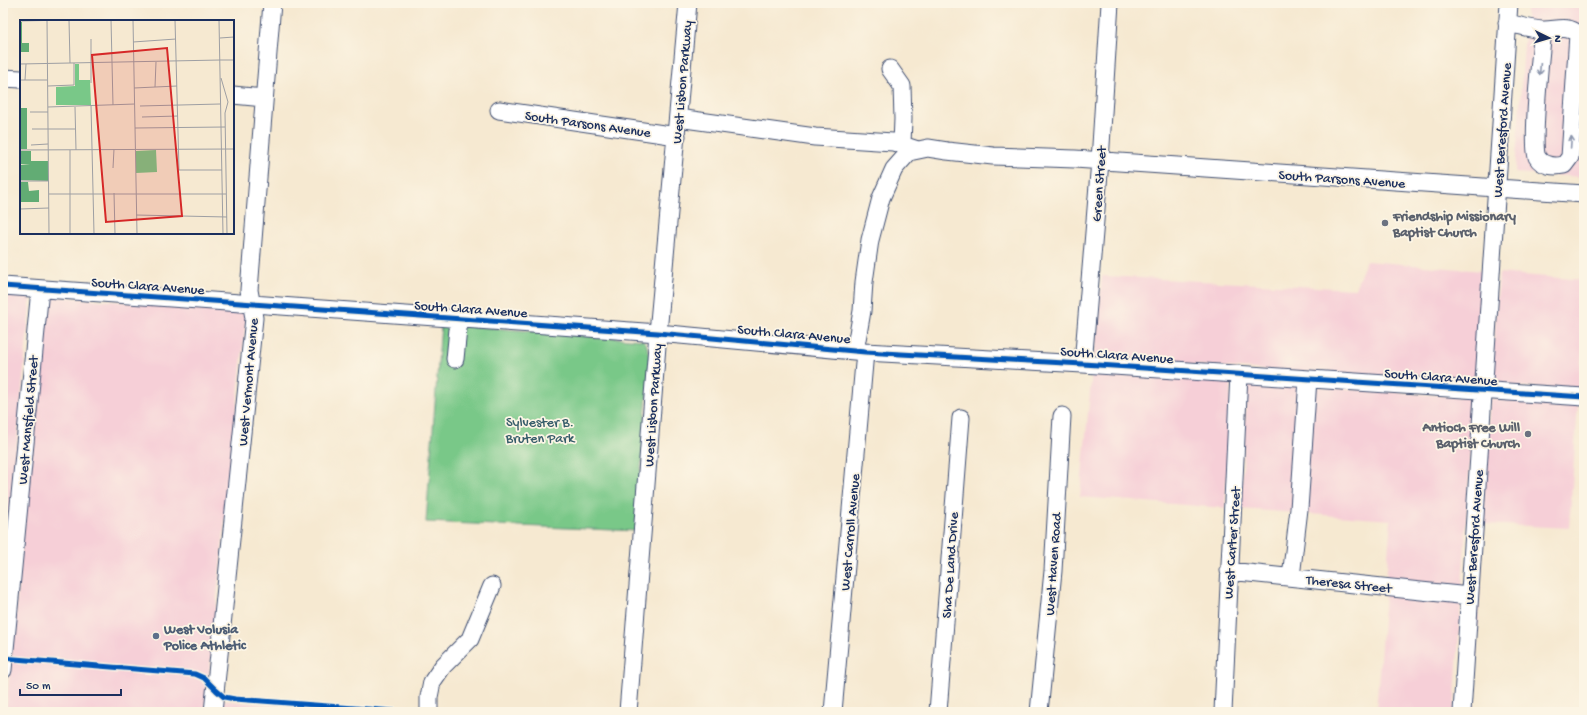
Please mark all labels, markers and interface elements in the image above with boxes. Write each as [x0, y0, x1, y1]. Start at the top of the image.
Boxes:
north arrow [1529, 18, 1569, 58]
inset map [20, 20, 234, 234]
street label: West Lisbon Parkway [670, 20, 697, 144]
text: N [1551, 35, 1563, 43]
street label: West Beresford Avenue [1490, 61, 1517, 198]
one-way arrow [1536, 62, 1543, 75]
street label: South Parsons Avenue [524, 108, 652, 143]
one-way arrow [1567, 136, 1574, 149]
street label: Green Street [1089, 145, 1112, 222]
street label: South Parsons Avenue [1278, 168, 1407, 193]
place label: Friendship Missionary Baptist Church [1392, 209, 1516, 242]
marker: Friendship Missionary Baptist Church [1380, 218, 1390, 228]
street label: South Clara Avenue [91, 275, 206, 300]
street label: South Clara Avenue [414, 298, 529, 323]
street label: West Vermont Avenue [235, 317, 264, 447]
street label: South Clara Avenue [737, 322, 852, 349]
street label: West Lisbon Parkway [642, 343, 667, 467]
street label: South Clara Avenue [1060, 344, 1175, 369]
street label: West Mansfield Street [15, 354, 44, 485]
street label: South Clara Avenue [1384, 366, 1499, 391]
park label: Sylvester B. Bruten Park [505, 415, 576, 448]
place label: Antioch Free Will Baptist Church [1421, 420, 1520, 453]
marker: Antioch Free Will Baptist Church [1523, 429, 1533, 439]
street label: West Beresford Avenue [1462, 468, 1489, 605]
street label: West Carroll Avenue [838, 472, 865, 591]
street label: West Carter Street [1221, 485, 1246, 600]
street label: West Haven Road [1042, 510, 1067, 616]
street label: Sha De Land Drive [939, 511, 964, 619]
street label: Theresa Street [1304, 572, 1394, 599]
place label: West Volusia Police Athletic [163, 622, 247, 655]
marker: West Volusia Police Athletic [151, 631, 161, 641]
scale bar [20, 671, 121, 697]
text: 50 m [26, 680, 51, 694]

